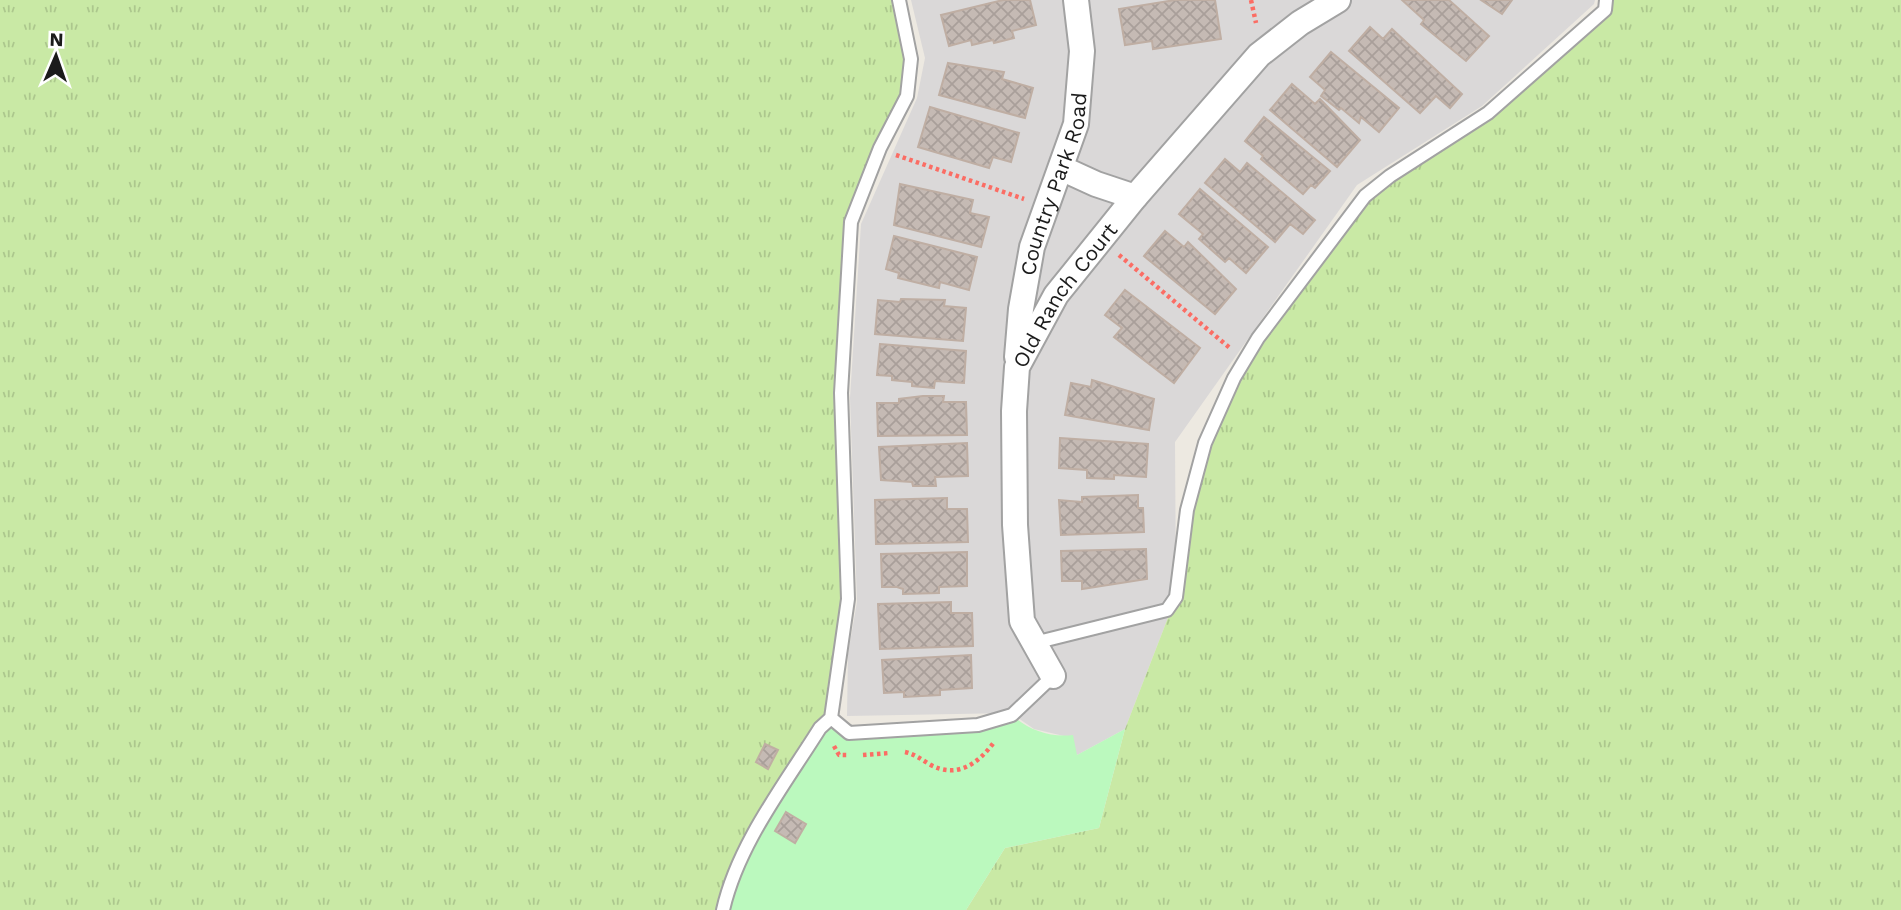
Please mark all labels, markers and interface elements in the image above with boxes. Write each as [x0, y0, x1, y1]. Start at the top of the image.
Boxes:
north arrow [21, 21, 91, 91]
text: N [49, 28, 64, 51]
street label: Country Park Road [1015, 91, 1091, 277]
street label: Old Ranch Court [1007, 217, 1122, 372]

